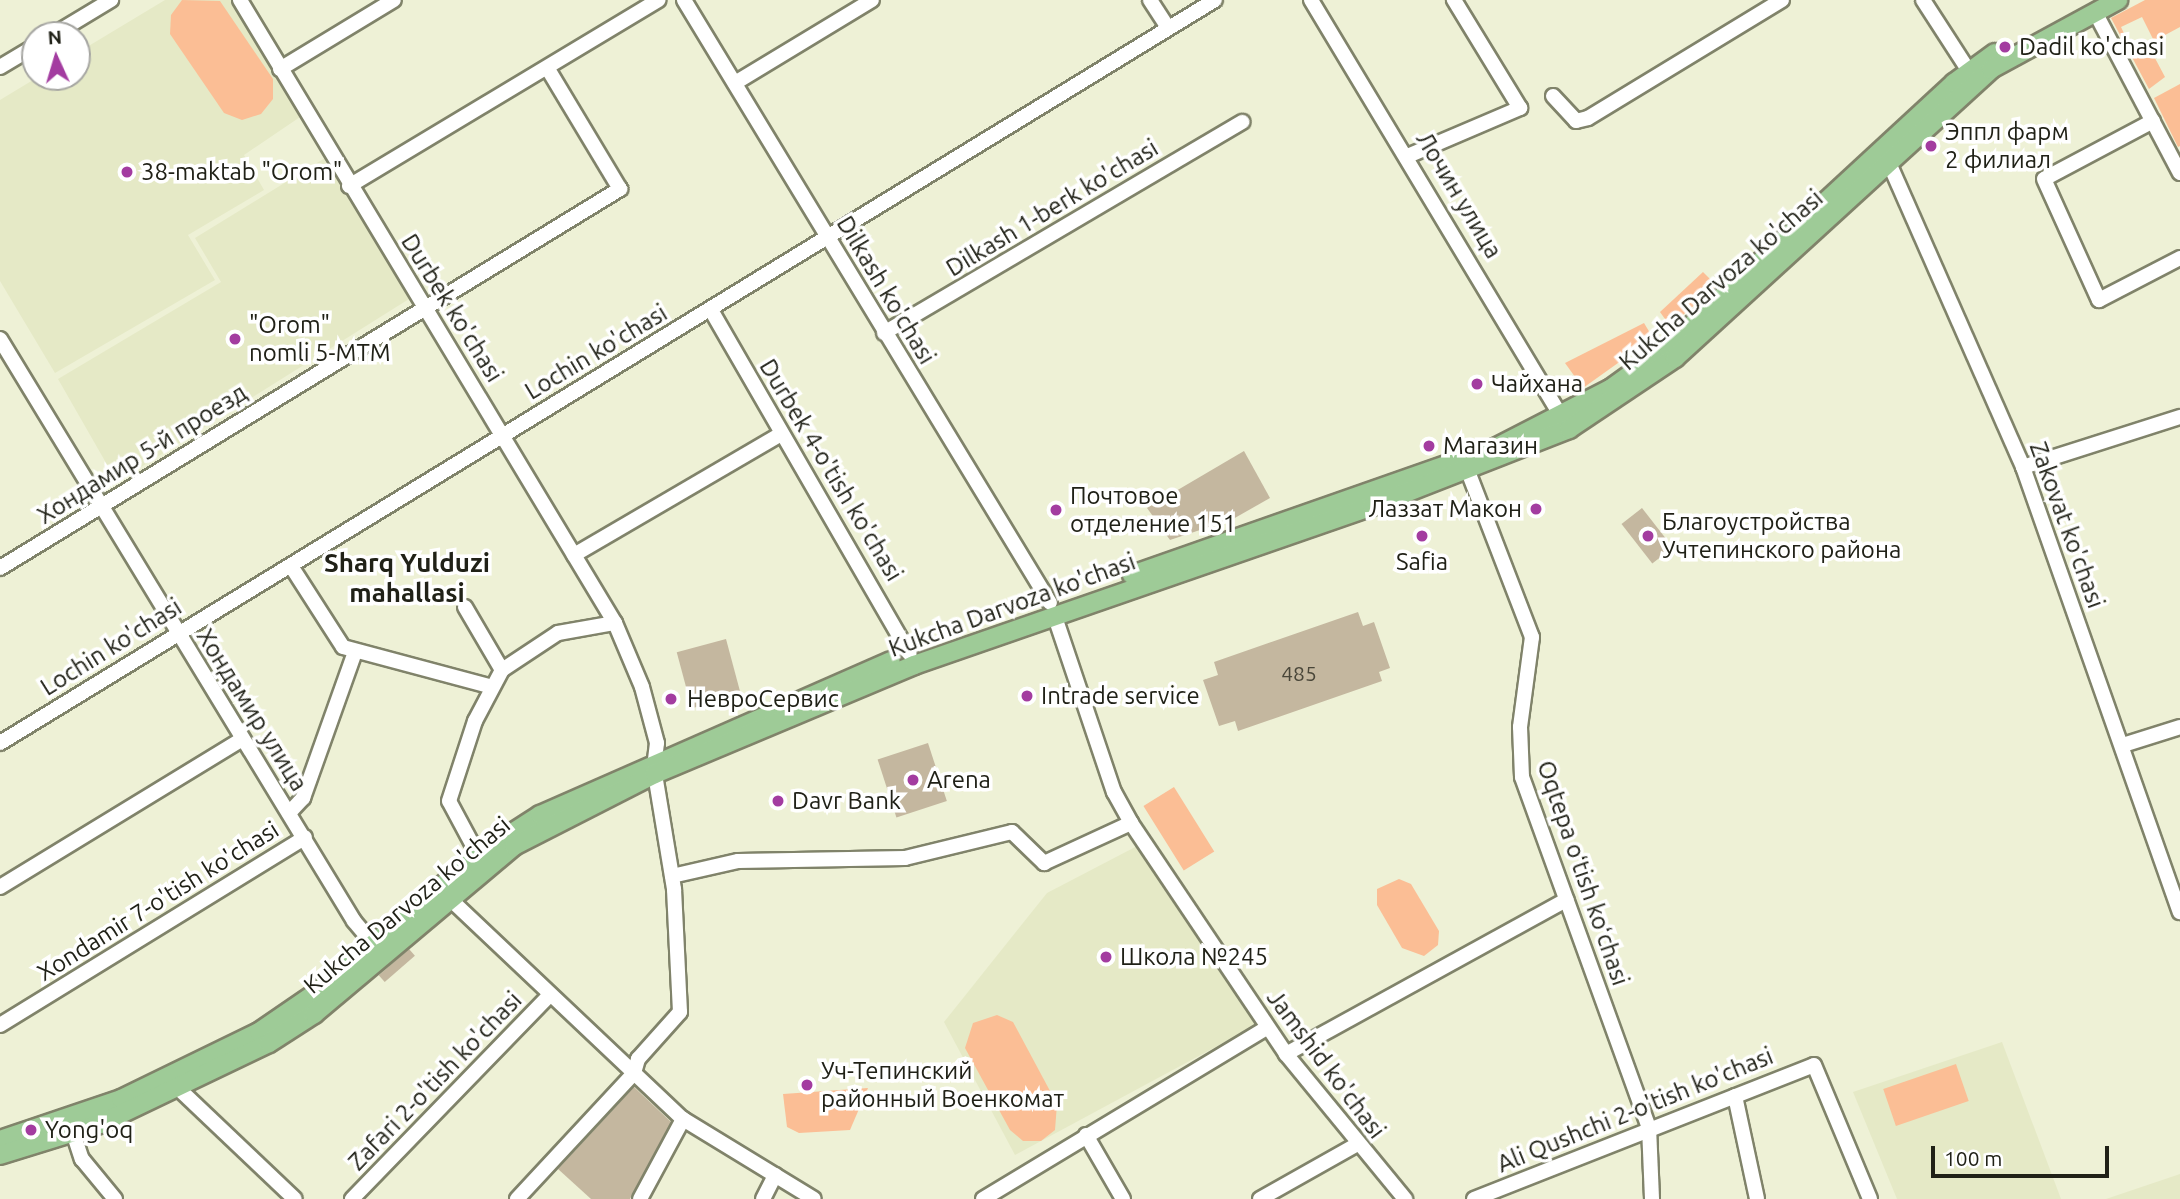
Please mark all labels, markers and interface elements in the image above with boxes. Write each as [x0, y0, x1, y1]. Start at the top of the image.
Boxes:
north arrow [21, 21, 91, 91]
text: N [47, 26, 63, 49]
place label: Dadil ko'chasi [2019, 33, 2164, 61]
marker: Dadil ko'chasi [1997, 39, 2013, 55]
place label: Эппл фарм 2 филиал [1945, 118, 2069, 174]
street label: Лочин улица [1410, 126, 1508, 264]
street label: Dilkash 1-berk ko'chasi [941, 133, 1163, 283]
marker: Эппл фарм 2 филиал [1923, 138, 1939, 154]
place label: 38-maktab "Orom" [141, 158, 342, 186]
marker: 38-maktab "Orom" [119, 164, 135, 180]
street label: Kukcha Darvoza ko'chasi [1613, 184, 1829, 376]
street label: Dilkash ko'chasi [831, 211, 941, 369]
street label: Durbek ko'chasi [395, 229, 509, 387]
street label: Lochin ko'chasi [520, 298, 672, 406]
place label: "Orom" nomli 5-MTM [249, 311, 391, 367]
marker: "Orom" nomli 5-MTM [227, 331, 243, 347]
street label: Durbek 4-o'tish ko'chasi [753, 354, 909, 586]
place label: Чайхана [1491, 370, 1583, 398]
marker: Чайхана [1469, 376, 1485, 392]
street label: Хондамир 5-й проезд [32, 378, 252, 530]
place label: Магазин [1443, 432, 1538, 460]
marker: Магазин [1421, 438, 1437, 454]
street label: Zakovat ko'chasi [2024, 438, 2110, 612]
place label: Почтовое отделение 151 [1070, 482, 1236, 538]
place label: Лаззат Макон [1368, 495, 1522, 523]
marker: Лаззат Макон [1528, 501, 1544, 517]
marker: Почтовое отделение 151 [1048, 502, 1064, 518]
place label: Благоустройства Учтепинского района [1662, 508, 1901, 564]
marker: Safia [1414, 528, 1430, 544]
marker: Благоустройства Учтепинского района [1640, 528, 1656, 544]
district label: Sharq Yulduzi mahallasi [324, 547, 490, 608]
street label: Kukcha Darvoza ko'chasi [885, 547, 1139, 663]
place label: Safia [1396, 548, 1448, 576]
street label: Lochin ko'chasi [35, 592, 187, 702]
street label: Хондамир улица [191, 624, 313, 796]
house number: 485 [1281, 660, 1317, 686]
place label: Intrade service [1041, 682, 1200, 710]
place label: НевроСервис [687, 685, 839, 713]
marker: Intrade service [1019, 688, 1035, 704]
marker: НевроСервис [661, 689, 681, 709]
street label: Oqtepa oʻtish koʻchasi [1531, 757, 1635, 989]
place label: Arena [927, 766, 991, 794]
marker: Arena [905, 772, 921, 788]
place label: Davr Bank [792, 787, 901, 815]
marker: Davr Bank [770, 793, 786, 809]
street label: Kukcha Darvoza ko'chasi [298, 810, 516, 1000]
street label: Xondamir 7-o'tish ko'chasi [32, 815, 284, 987]
place label: Школа №245 [1120, 943, 1268, 971]
marker: Школа №245 [1098, 949, 1114, 965]
street label: Jamshid ko'chasi [1261, 984, 1391, 1144]
street label: Zafari 2-o'tish ko'chasi [342, 986, 528, 1176]
street label: Ali Qushchi 2-o'tish ko'chasi [1493, 1041, 1777, 1179]
place label: Уч-Тепинский районный Военкомат [821, 1057, 1064, 1113]
marker: Уч-Тепинский районный Военкомат [799, 1077, 815, 1093]
place label: Yong'oq [45, 1116, 133, 1144]
marker: Yong'oq [23, 1122, 39, 1138]
scale bar [1935, 1132, 2114, 1176]
text: 100 m [1944, 1146, 2002, 1170]

